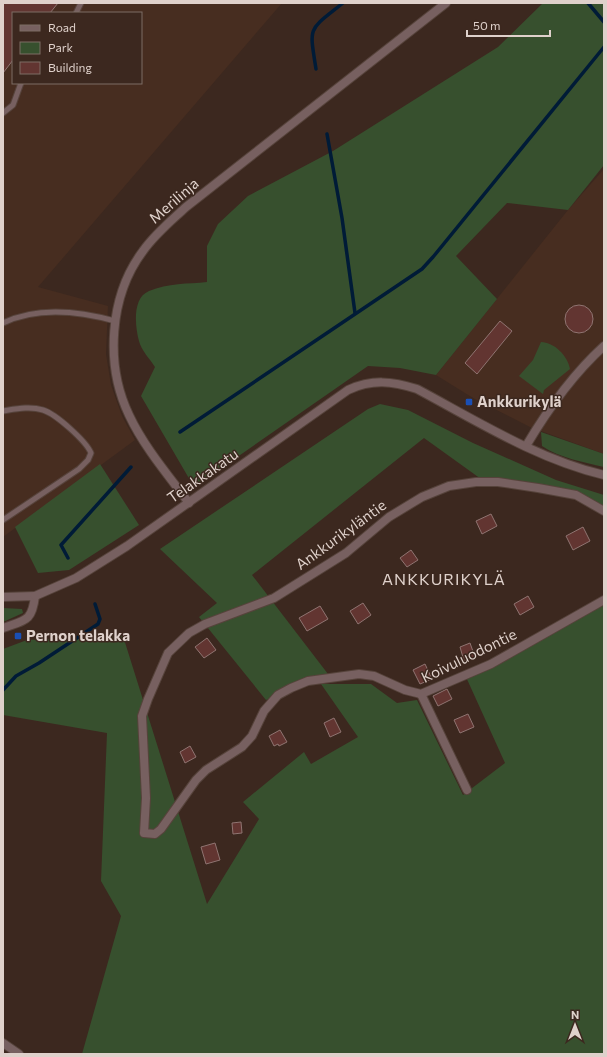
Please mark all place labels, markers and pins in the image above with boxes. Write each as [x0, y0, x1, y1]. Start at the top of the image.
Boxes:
place label: Ankkurikylä [477, 392, 562, 410]
marker: Ankkurikylä [464, 397, 474, 407]
place label: Pernon telakka [26, 626, 130, 644]
marker: Pernon telakka [13, 631, 23, 641]

